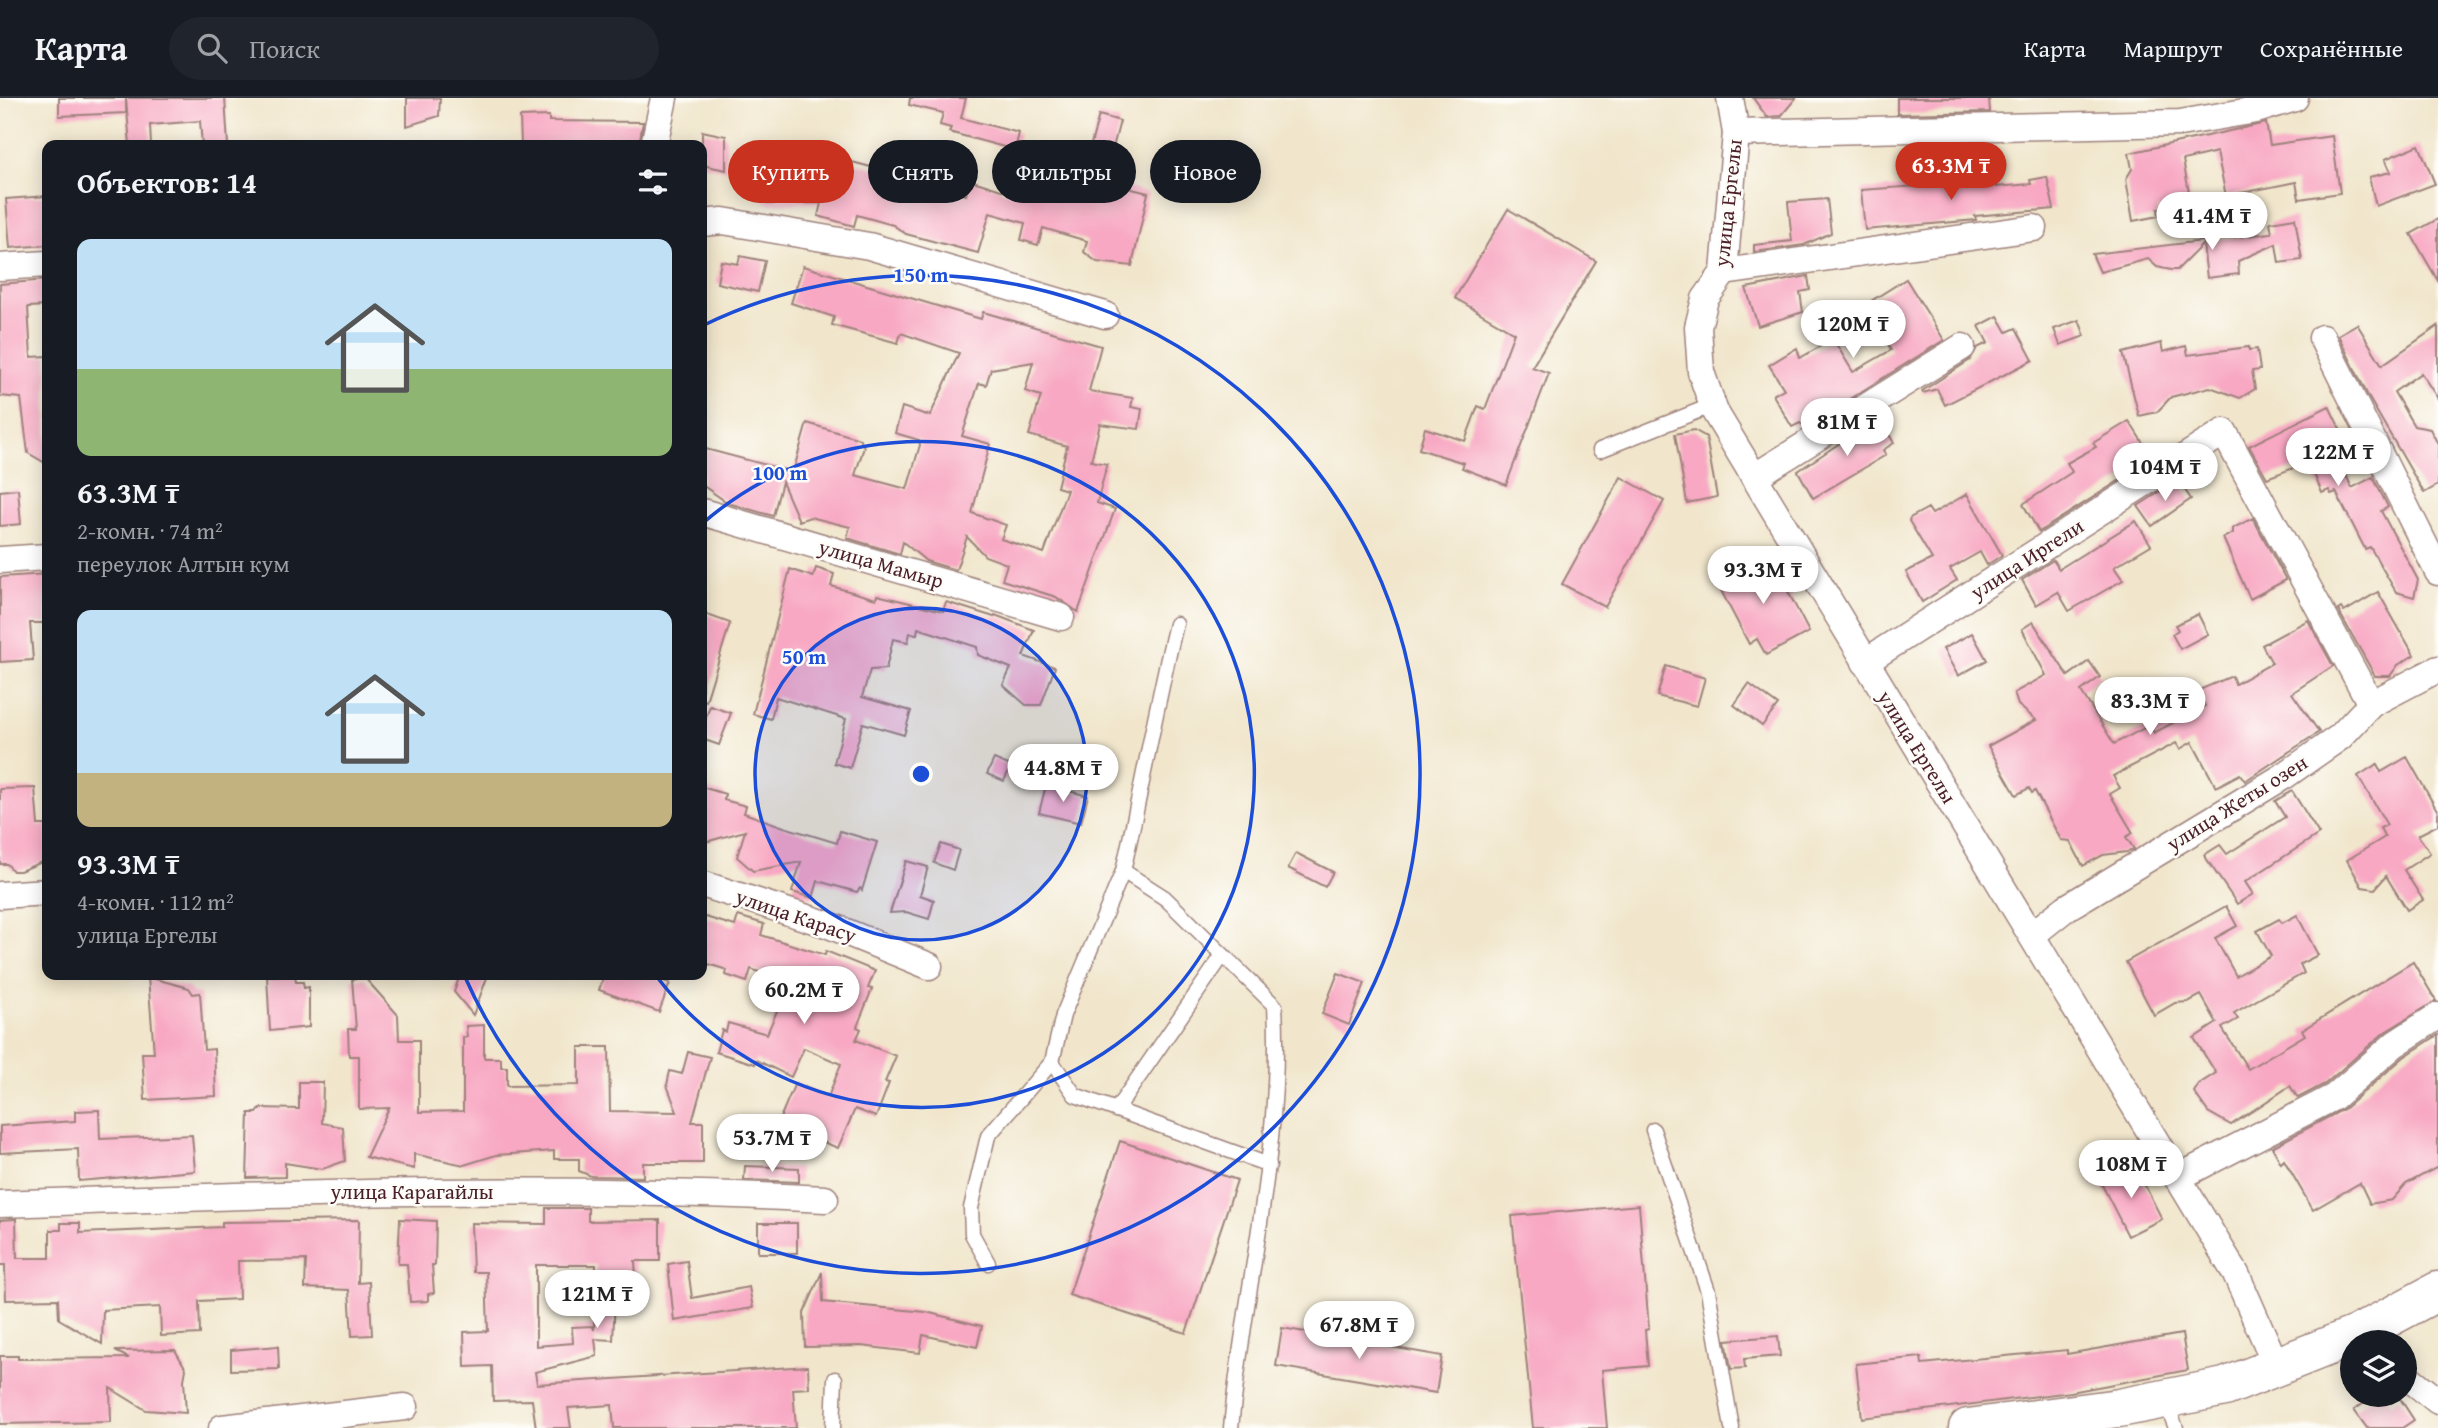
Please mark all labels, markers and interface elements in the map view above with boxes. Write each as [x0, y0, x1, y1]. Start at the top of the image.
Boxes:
search box [169, 17, 659, 80]
text: Карта [35, 24, 127, 72]
icon: search [193, 29, 231, 67]
text: Поиск [249, 29, 320, 68]
text: Карта [2024, 31, 2086, 66]
text: Маршрут [2124, 31, 2222, 66]
text: Сохранённые [2260, 31, 2403, 66]
street label: улица Ергелы [1705, 137, 1750, 269]
chip: Купить [728, 140, 854, 203]
chip: Снять [868, 140, 978, 203]
chip: Фильтры [992, 140, 1136, 203]
chip: Новое [1150, 140, 1261, 203]
pin: 63.3M ₸ [1886, 142, 2016, 202]
text: 63.3M ₸ [1911, 148, 1991, 181]
text: Объектов: 14 [77, 160, 257, 204]
icon: filters [634, 163, 672, 201]
pin: 41.4M ₸ [2147, 192, 2277, 252]
text: 41.4M ₸ [2172, 198, 2252, 231]
text: 150 m [893, 259, 949, 290]
icon: home [312, 285, 438, 411]
pin: 120M ₸ [1796, 300, 1910, 360]
text: 120M ₸ [1817, 306, 1889, 339]
pin: 81M ₸ [1798, 398, 1896, 458]
text: 81M ₸ [1817, 404, 1877, 437]
pin: 122M ₸ [2281, 428, 2395, 488]
text: 122M ₸ [2302, 434, 2374, 467]
pin: 104M ₸ [2108, 444, 2222, 503]
text: 104M ₸ [2129, 449, 2201, 482]
text: 100 m [752, 457, 808, 488]
text: 63.3M ₸ [77, 470, 180, 514]
street label: улица Иргели [1963, 510, 2090, 607]
text: 2-комн. · 74 m² [77, 514, 223, 547]
street label: улица Мамыр [814, 531, 947, 596]
pin: 93.3M ₸ [1698, 546, 1828, 606]
text: переулок Алтын кум [77, 547, 290, 580]
text: 93.3M ₸ [1723, 552, 1803, 585]
text: 50 m [782, 641, 826, 672]
icon: home [312, 656, 438, 782]
pin: 83.3M ₸ [2085, 678, 2215, 737]
street label: улица Ергелы [1870, 683, 1965, 810]
text: 83.3M ₸ [2110, 683, 2190, 716]
pin: 44.8M ₸ [998, 744, 1128, 804]
street label: улица Жеты озен [2159, 747, 2313, 859]
text: 44.8M ₸ [1023, 750, 1103, 783]
centre of rings [909, 762, 933, 786]
text: 93.3M ₸ [77, 841, 180, 885]
street label: улица Карасу [731, 880, 861, 951]
text: 4-комн. · 112 m² [77, 885, 234, 918]
text: улица Ергелы [77, 918, 217, 951]
pin: 60.2M ₸ [739, 967, 869, 1026]
text: 60.2M ₸ [764, 972, 844, 1005]
pin: 53.7M ₸ [707, 1114, 837, 1174]
text: 53.7M ₸ [732, 1120, 812, 1153]
pin: 108M ₸ [2074, 1140, 2188, 1200]
text: 108M ₸ [2095, 1146, 2167, 1179]
street label: улица Карагайлы [329, 1176, 494, 1207]
pin: 121M ₸ [540, 1270, 654, 1330]
text: 121M ₸ [561, 1276, 633, 1309]
pin: 67.8M ₸ [1294, 1302, 1424, 1361]
text: 67.8M ₸ [1319, 1307, 1399, 1340]
map controls [2340, 1330, 2417, 1407]
button: layers [2340, 1330, 2417, 1407]

